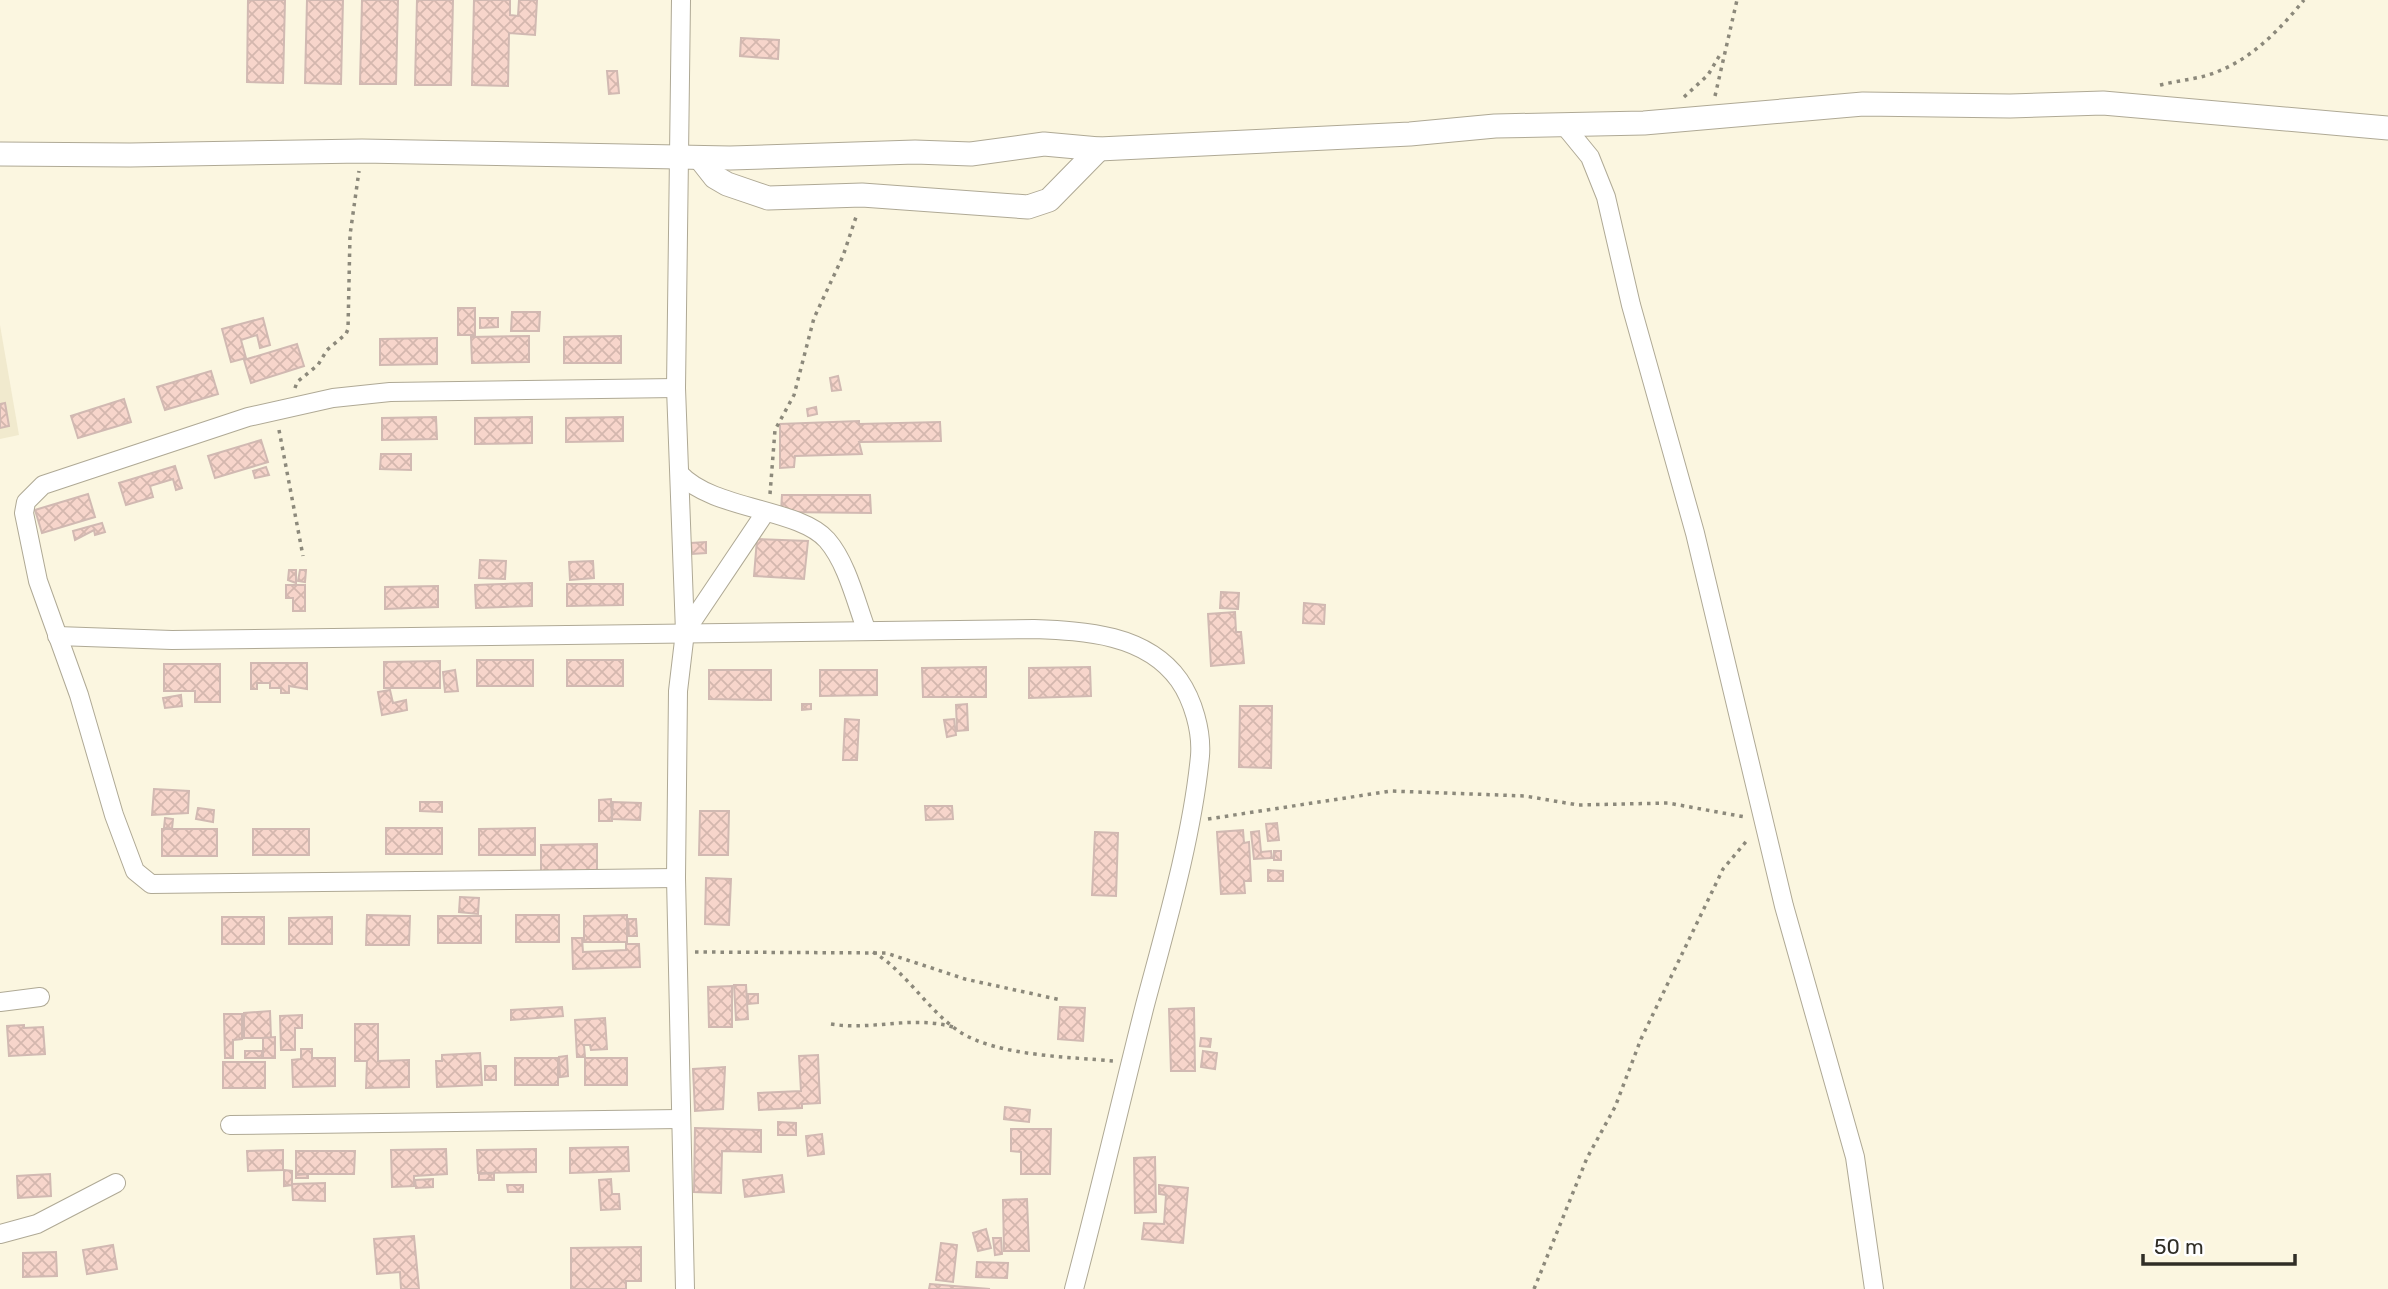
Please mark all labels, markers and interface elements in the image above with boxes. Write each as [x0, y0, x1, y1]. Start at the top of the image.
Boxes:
scale bar [2143, 1222, 2295, 1266]
text: 50 m [2154, 1234, 2204, 1259]

